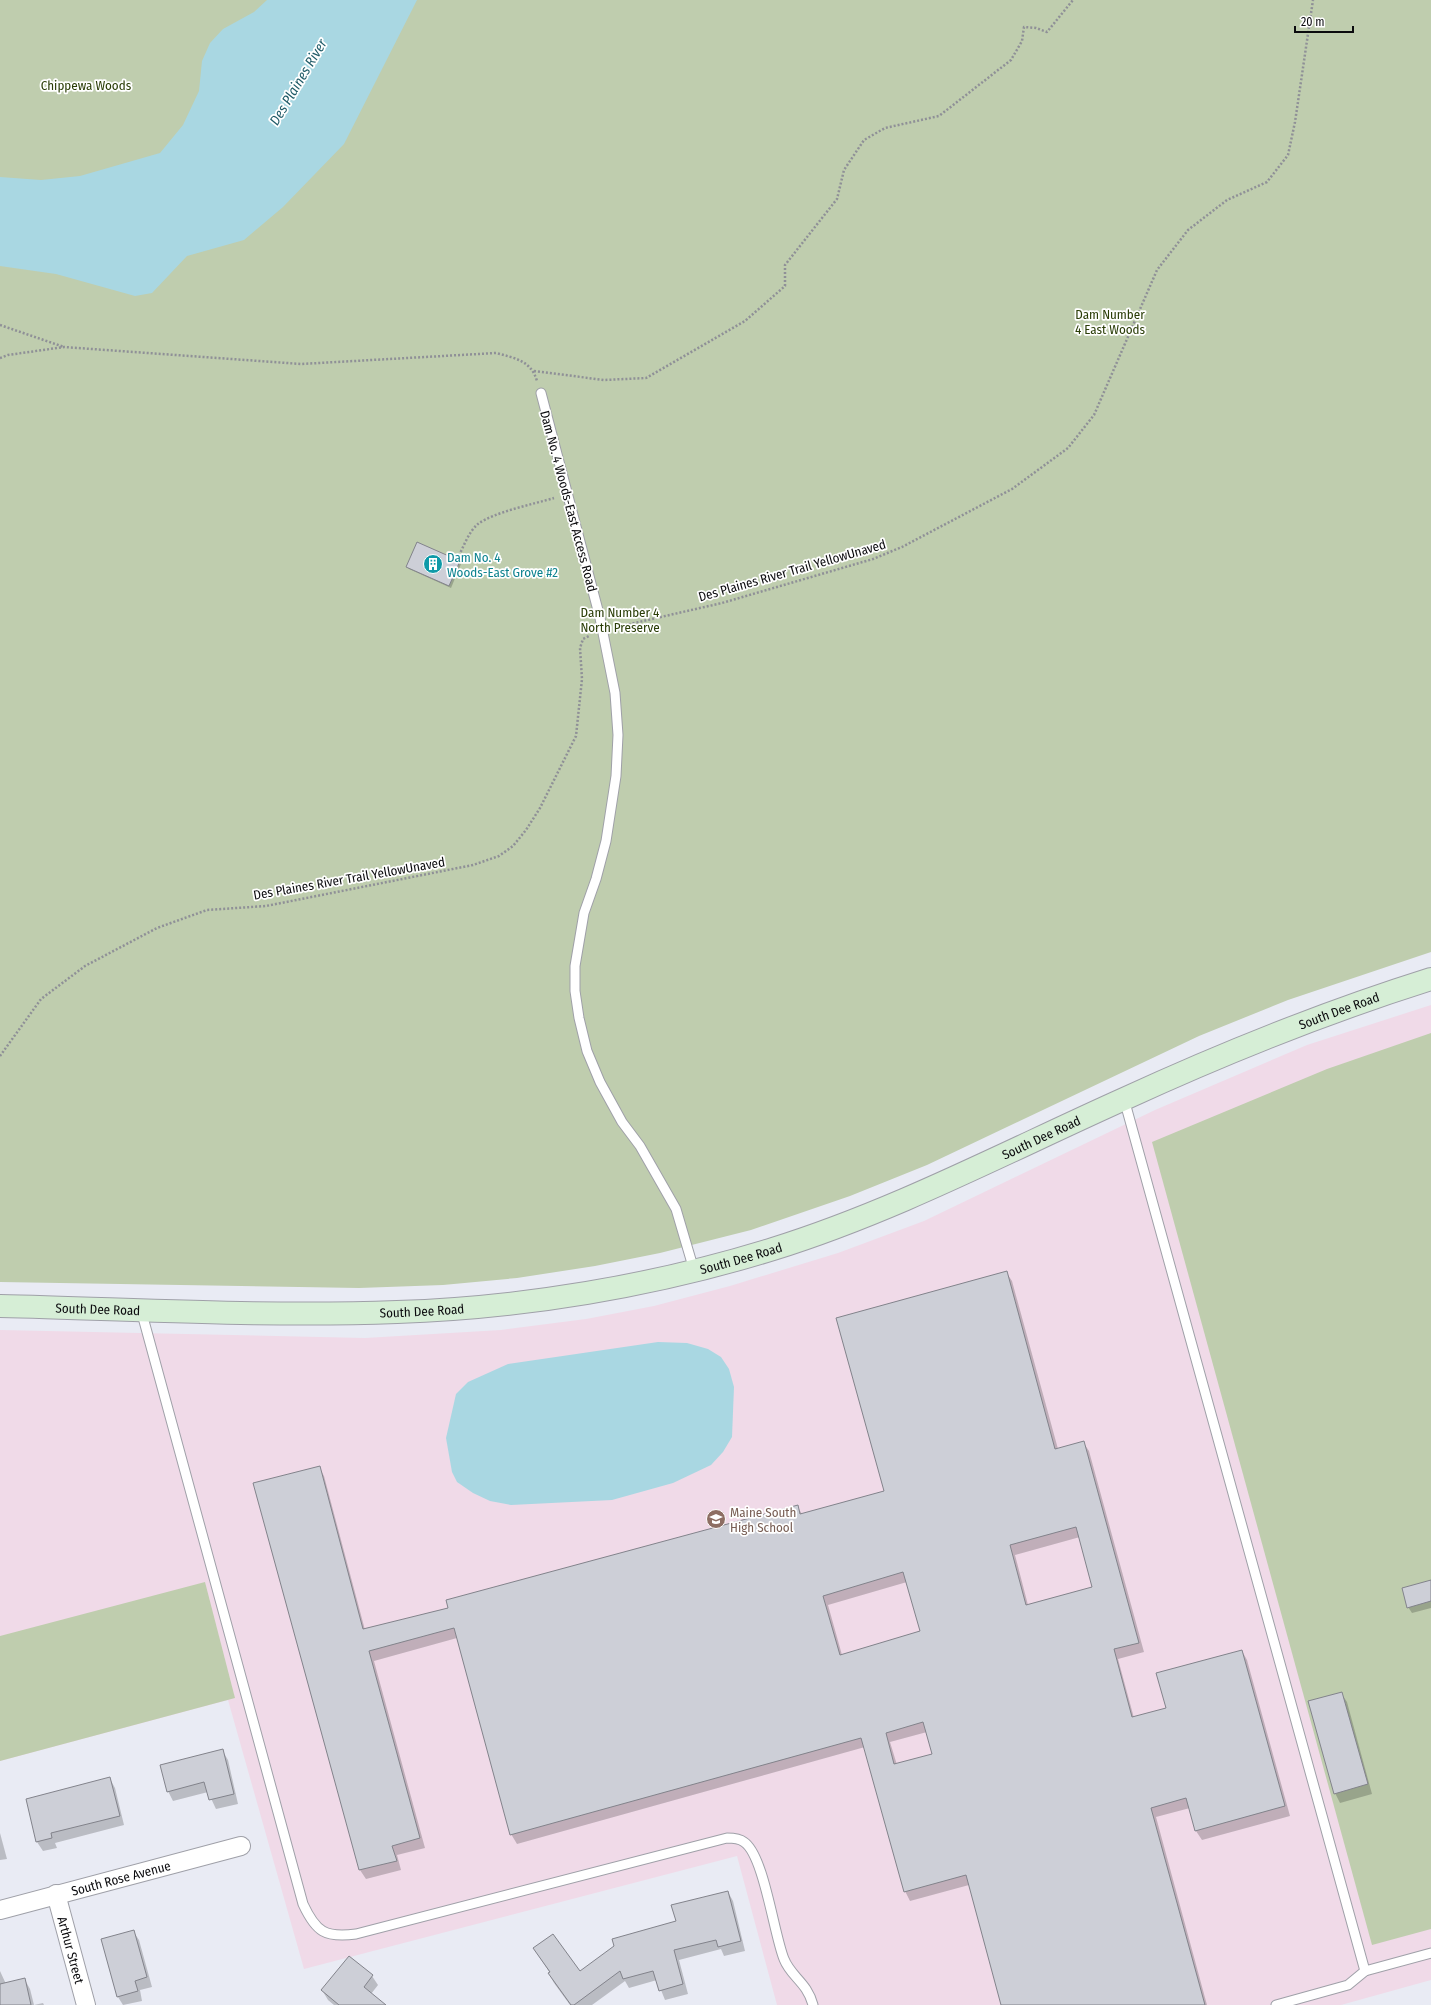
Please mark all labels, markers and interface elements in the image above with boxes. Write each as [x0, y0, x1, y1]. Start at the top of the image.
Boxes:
scale bar [1295, 8, 1353, 34]
text: 20 m [1301, 15, 1325, 29]
water label: Des Plaines River [266, 35, 331, 128]
park label: Chippewa Woods [41, 78, 132, 93]
park label: Dam Number 4 East Woods [1075, 307, 1146, 337]
street label: Dam No. 4 Woods-East Access Road [537, 409, 600, 593]
street label: Des Plaines River Trail YellowUnaved [697, 537, 888, 604]
place label: Dam No. 4 Woods-East Grove #2 [447, 550, 558, 580]
building icon: Dam No. 4 Woods-East Grove #2 [422, 553, 444, 575]
park label: Dam Number 4 North Preserve [580, 605, 660, 635]
street label: Des Plaines River Trail YellowUnaved [252, 854, 446, 903]
street label: South Dee Road [1297, 990, 1381, 1032]
street label: South Dee Road [1000, 1113, 1083, 1163]
street label: South Dee Road [698, 1240, 784, 1277]
street label: South Dee Road [55, 1301, 140, 1318]
street label: South Dee Road [379, 1301, 465, 1321]
place label: Maine South High School [730, 1505, 796, 1535]
school or university icon: Maine South High School [705, 1508, 727, 1530]
street label: South Rose Avenue [70, 1858, 172, 1899]
street label: Arthur Street [54, 1915, 87, 1986]

